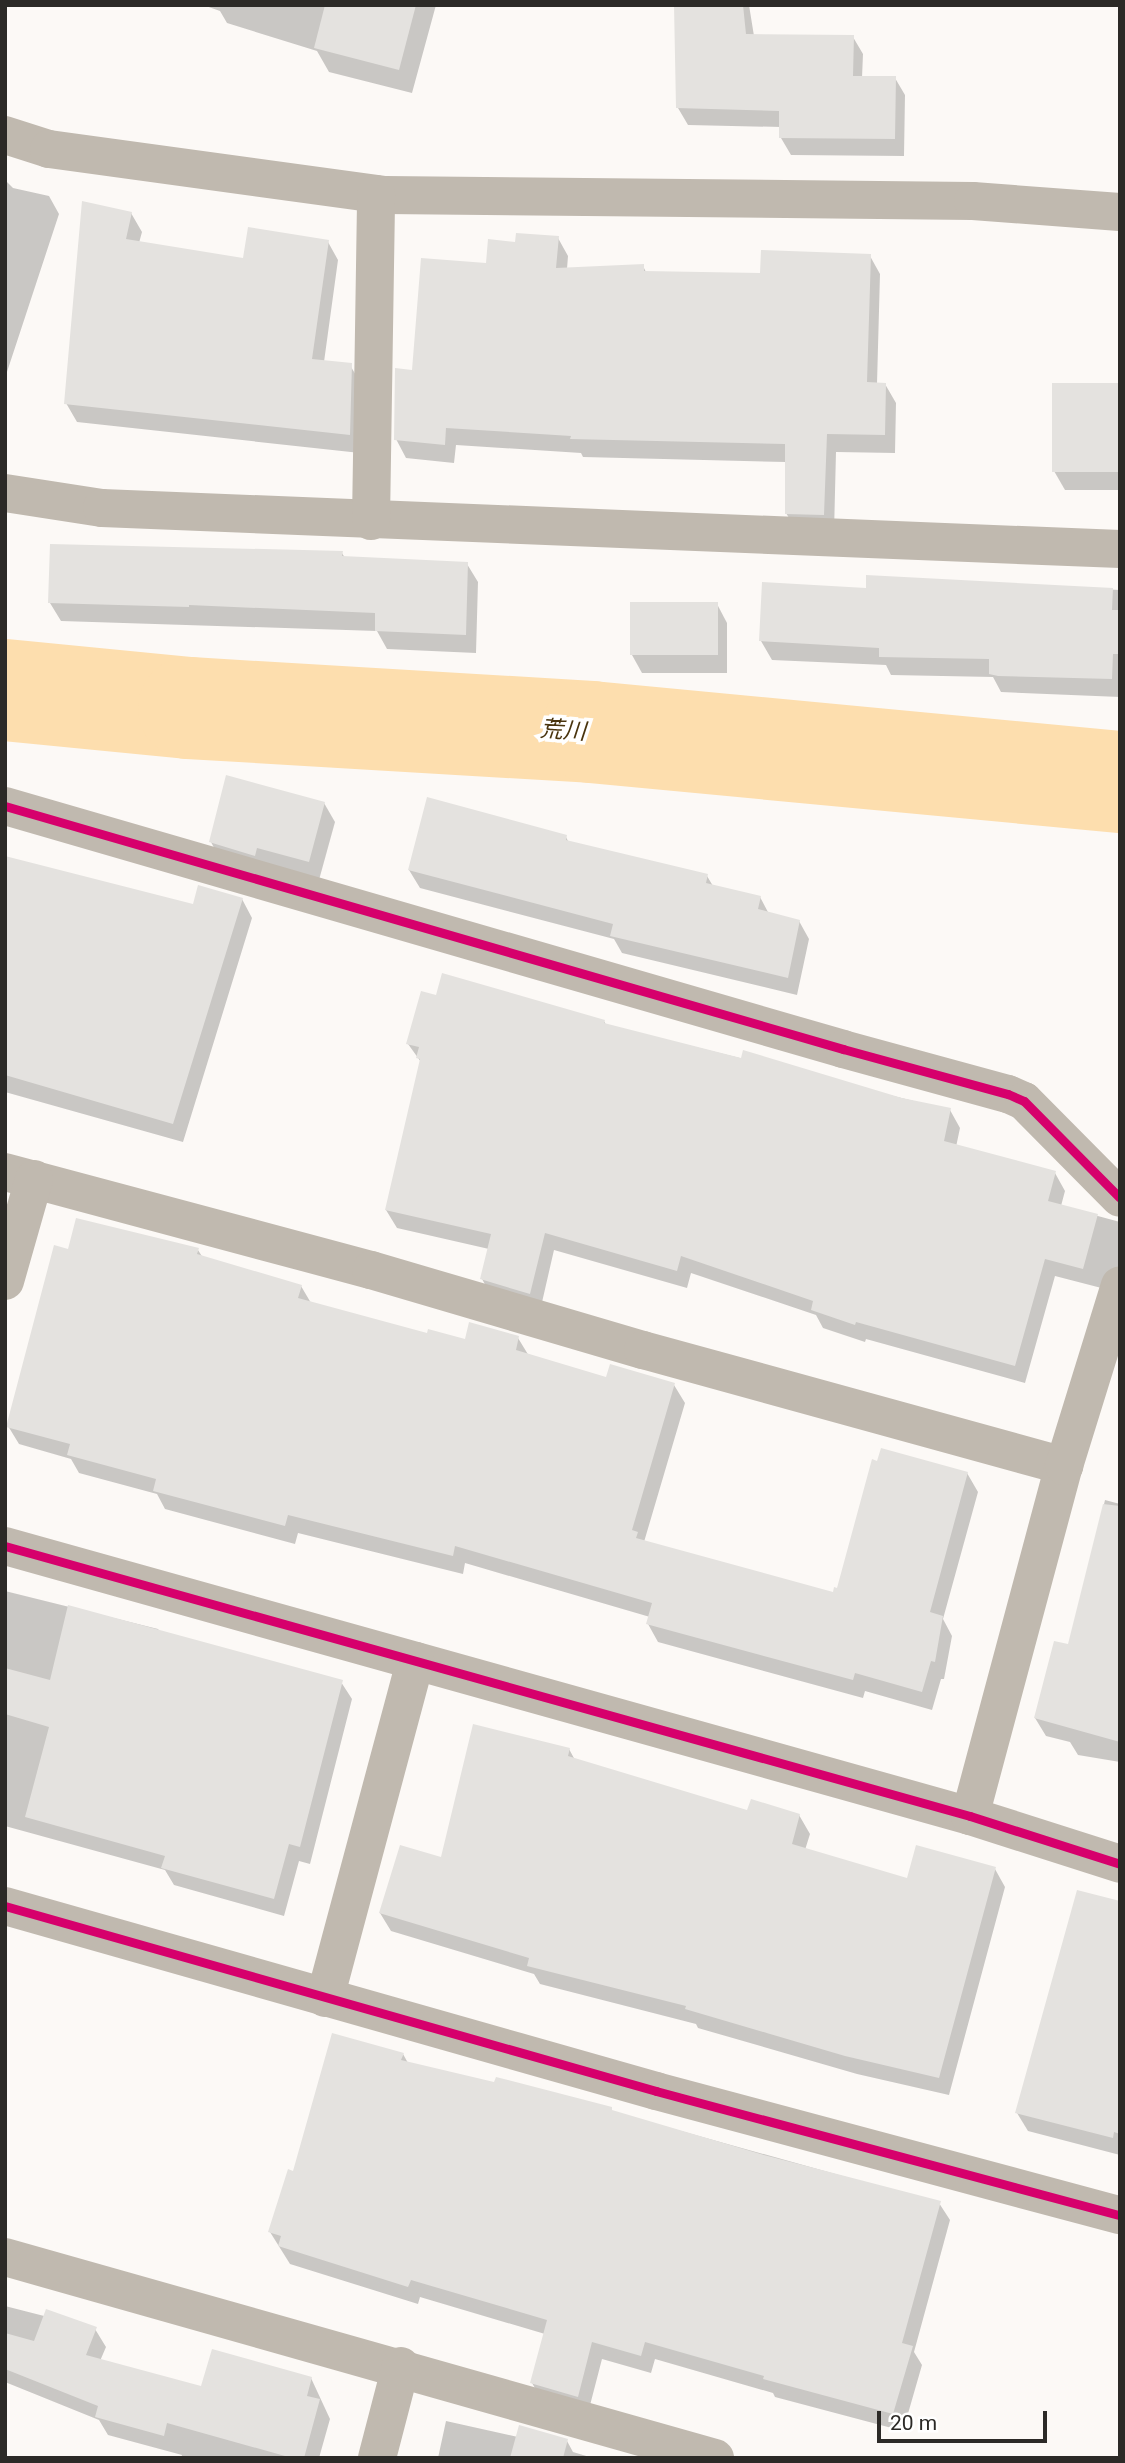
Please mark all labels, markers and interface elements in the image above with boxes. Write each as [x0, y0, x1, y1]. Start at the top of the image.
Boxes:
water label: 荒川 [539, 716, 587, 746]
scale bar [880, 2396, 1050, 2440]
text: 20 m [890, 2411, 937, 2435]

